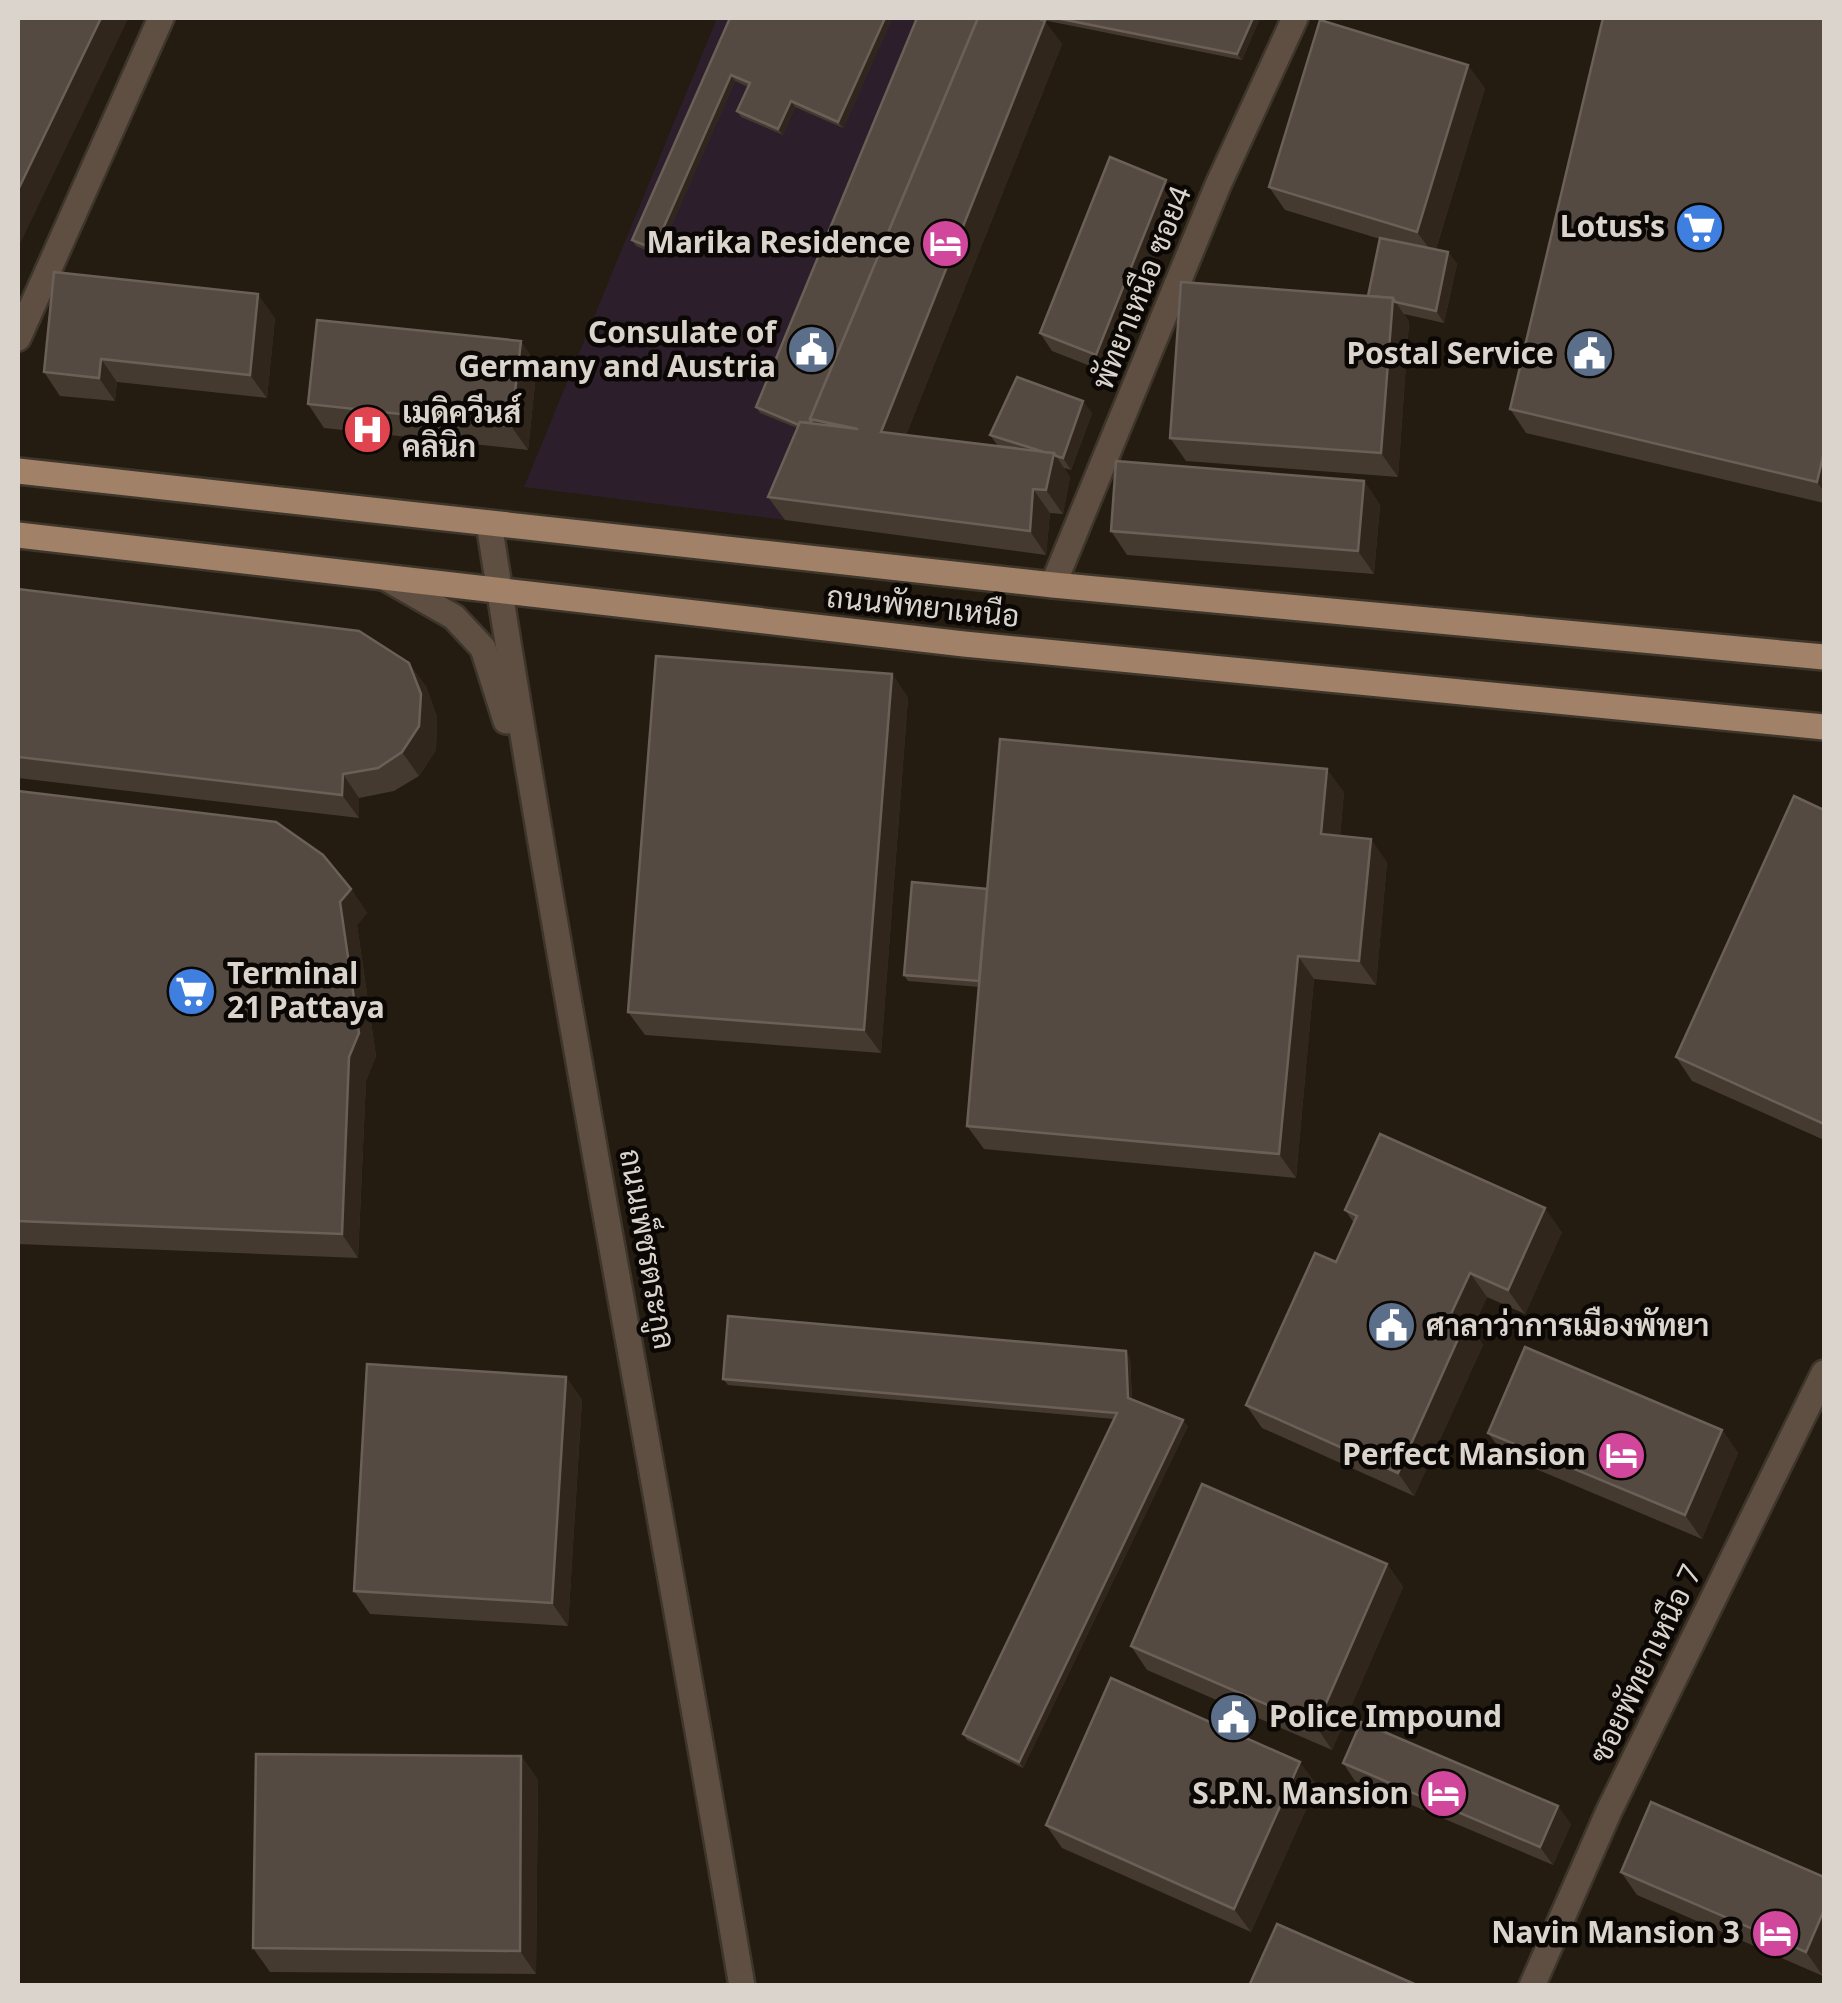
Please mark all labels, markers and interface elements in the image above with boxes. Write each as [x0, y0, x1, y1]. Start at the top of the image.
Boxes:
street label: พัทยาเหนือ ซอย4 [1081, 179, 1200, 395]
supermarket icon: Lotus's [1674, 201, 1726, 253]
place label: Lotus's [1560, 205, 1665, 246]
hotel icon: Marika Residence [920, 217, 972, 269]
place label: Marika Residence [647, 221, 911, 262]
place label: Consulate of Germany and Austria [458, 311, 777, 386]
public building icon: Consulate of Germany and Austria [785, 324, 837, 376]
public building icon: Postal Service [1563, 328, 1615, 380]
place label: Postal Service [1346, 332, 1554, 373]
place label: เมดิควีนส์ คลินิก [402, 391, 522, 466]
hospital icon: เมดิควีนส์ คลินิก [341, 404, 393, 456]
street label: ถนนพัทยาเหนือ [825, 575, 1022, 636]
place label: Terminal 21 Pattaya [227, 952, 385, 1027]
supermarket icon: Terminal 21 Pattaya [166, 965, 218, 1017]
street label: ถนนเพ็ชรตระกูล [610, 1145, 686, 1352]
public building icon: ศาลาว่าการเมืองพัทยา [1365, 1300, 1417, 1352]
place label: ศาลาว่าการเมืองพัทยา [1426, 1304, 1709, 1345]
hotel icon: Perfect Mansion [1595, 1429, 1647, 1481]
place label: Perfect Mansion [1342, 1433, 1586, 1474]
street label: ซอยพัทยาเหนือ 7 [1579, 1557, 1710, 1770]
public building icon: Police Impound [1208, 1691, 1260, 1743]
place label: Police Impound [1269, 1695, 1502, 1736]
hotel icon: S.P.N. Mansion [1418, 1768, 1470, 1820]
place label: S.P.N. Mansion [1192, 1772, 1409, 1813]
hotel icon: Navin Mansion 3 [1749, 1907, 1801, 1959]
place label: Navin Mansion 3 [1491, 1911, 1740, 1952]

